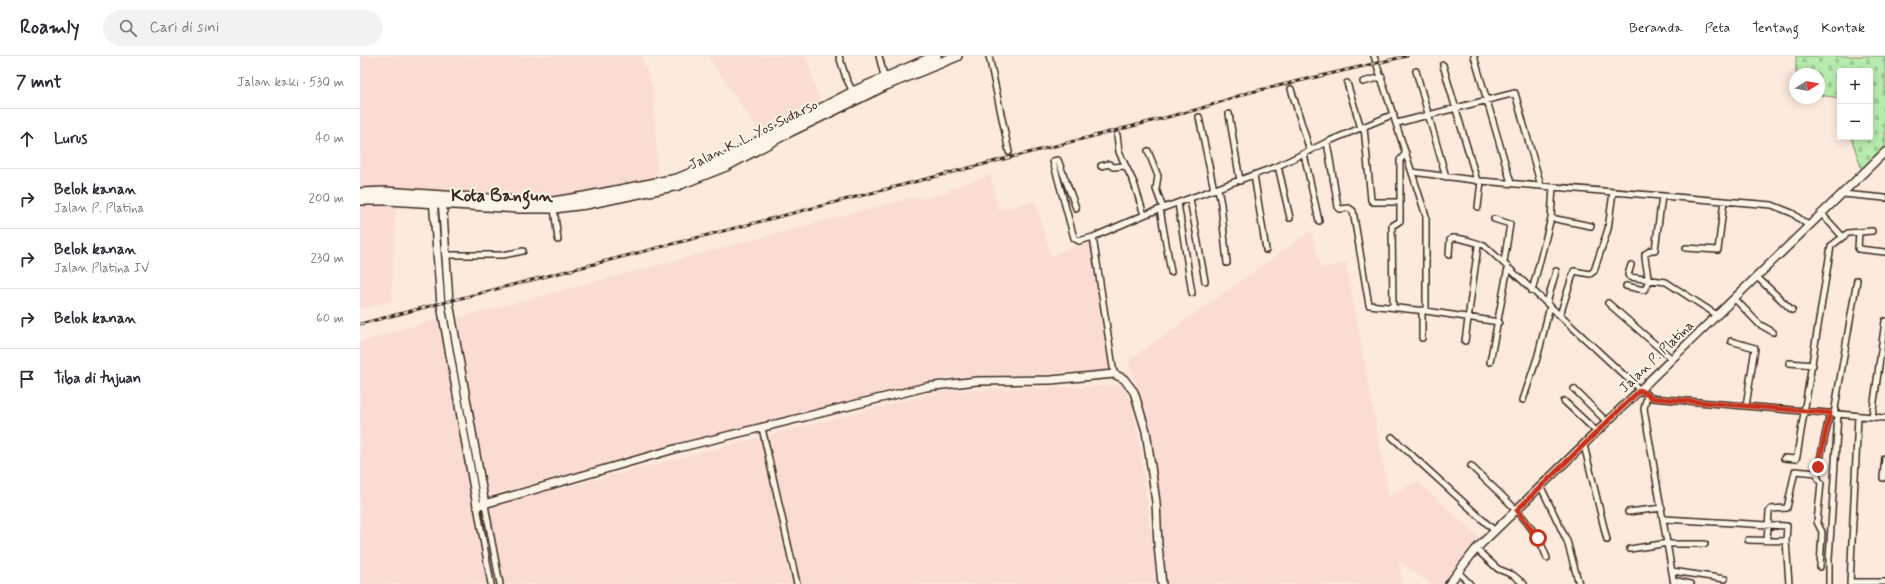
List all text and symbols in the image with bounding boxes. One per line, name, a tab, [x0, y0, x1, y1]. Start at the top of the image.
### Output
search box	[103, 10, 383, 46]
text: Roamly	[20, 15, 79, 40]
icon: search	[117, 17, 139, 39]
text: Cari di sini	[149, 18, 219, 38]
text: Beranda	[1629, 19, 1683, 37]
text: Peta	[1705, 19, 1730, 37]
text: Tentang	[1752, 19, 1799, 37]
text: Kontak	[1821, 19, 1865, 37]
north arrow	[1789, 68, 1825, 104]
map controls	[1837, 68, 1873, 140]
button: +	[1837, 68, 1873, 104]
text: 7 mnt	[16, 71, 62, 93]
text: Jalan kaki · 530 m	[237, 74, 344, 91]
street label: Jalan K. L. Yos Sudarso	[686, 96, 821, 174]
button: −	[1837, 104, 1873, 140]
icon: ahead	[16, 128, 38, 150]
text: Lurus	[54, 129, 87, 149]
text: 40 m	[315, 130, 344, 147]
text: Belok kanan	[54, 180, 137, 200]
district label: Kota Bangun	[451, 184, 554, 210]
icon: right	[16, 188, 38, 210]
text: 200 m	[309, 190, 344, 207]
text: Jalan P. Platina	[54, 200, 144, 217]
text: Belok kanan	[54, 240, 137, 260]
icon: right	[16, 248, 38, 270]
text: 230 m	[310, 250, 344, 267]
text: Jalan Platina IV	[54, 260, 150, 277]
icon: right	[16, 308, 38, 330]
text: Belok kanan	[54, 309, 137, 329]
text: 60 m	[316, 310, 344, 327]
street label: Jalan P. Platina	[1616, 317, 1698, 397]
icon: arrive	[16, 368, 38, 390]
text: Tiba di tujuan	[54, 369, 141, 389]
route end	[1809, 458, 1827, 476]
route start	[1529, 529, 1547, 547]

